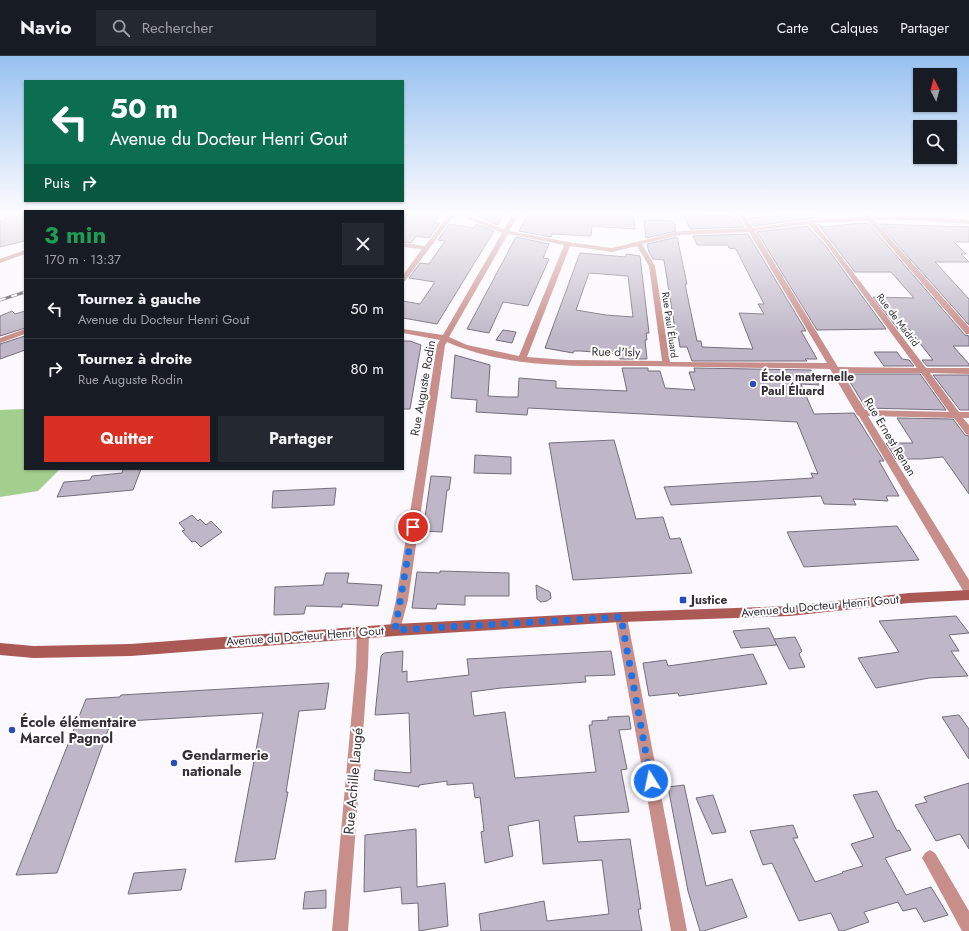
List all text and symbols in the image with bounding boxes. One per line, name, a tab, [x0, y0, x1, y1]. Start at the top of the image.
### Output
search box	[96, 10, 376, 46]
text: Navio	[20, 14, 72, 41]
icon: search	[110, 17, 132, 39]
text: Rechercher	[142, 17, 213, 39]
text: Carte	[777, 18, 808, 38]
text: Calques	[830, 18, 878, 38]
text: Partager	[900, 18, 949, 38]
north arrow	[913, 68, 957, 112]
map controls	[913, 68, 957, 164]
text: 50 m	[110, 88, 178, 129]
icon: left	[44, 96, 96, 148]
button: search	[913, 120, 957, 164]
text: Avenue du Docteur Henri Gout	[110, 126, 347, 152]
text: Puis	[44, 172, 70, 194]
icon: right	[78, 172, 100, 194]
text: 3 min	[44, 217, 106, 252]
button: close	[342, 223, 384, 265]
text: 170 m · 13:37	[44, 250, 121, 269]
text: Tournez à gauche	[78, 288, 201, 310]
street label: Rue de Madrid	[873, 290, 923, 350]
street label: Rue Paul Éluard	[658, 291, 682, 359]
icon: left	[44, 298, 66, 320]
text: 50 m	[350, 298, 384, 320]
text: Avenue du Docteur Henri Gout	[78, 310, 249, 329]
street label: Rue Auguste Rodin	[406, 339, 440, 437]
street label: Rue d'Isly	[591, 343, 641, 361]
text: Tournez à droite	[78, 348, 192, 370]
icon: right	[44, 358, 66, 380]
text: 80 m	[351, 358, 384, 380]
place label: École maternelle Paul Éluard	[761, 368, 854, 400]
text: Rue Auguste Rodin	[78, 370, 183, 389]
marker: École maternelle Paul Éluard	[748, 379, 758, 389]
street label: Rue Ernest Renan	[859, 394, 921, 480]
button: Quitter	[44, 416, 210, 462]
button: Partager	[218, 416, 384, 462]
pin	[396, 510, 430, 544]
icon: arrive	[402, 516, 424, 538]
street label: Avenue du Docteur Henri Gout	[740, 590, 900, 622]
place label: Justice	[689, 591, 727, 609]
marker: Justice	[678, 595, 688, 605]
street label: Avenue du Docteur Henri Gout	[225, 621, 385, 650]
place label: École élémentaire Marcel Pagnol	[20, 712, 136, 748]
marker: École élémentaire Marcel Pagnol	[7, 725, 17, 735]
street label: Rue Achille Laugé	[338, 727, 368, 835]
place label: Gendarmerie nationale	[182, 745, 269, 781]
marker: Gendarmerie nationale	[169, 758, 179, 768]
position arrow	[630, 760, 672, 802]

